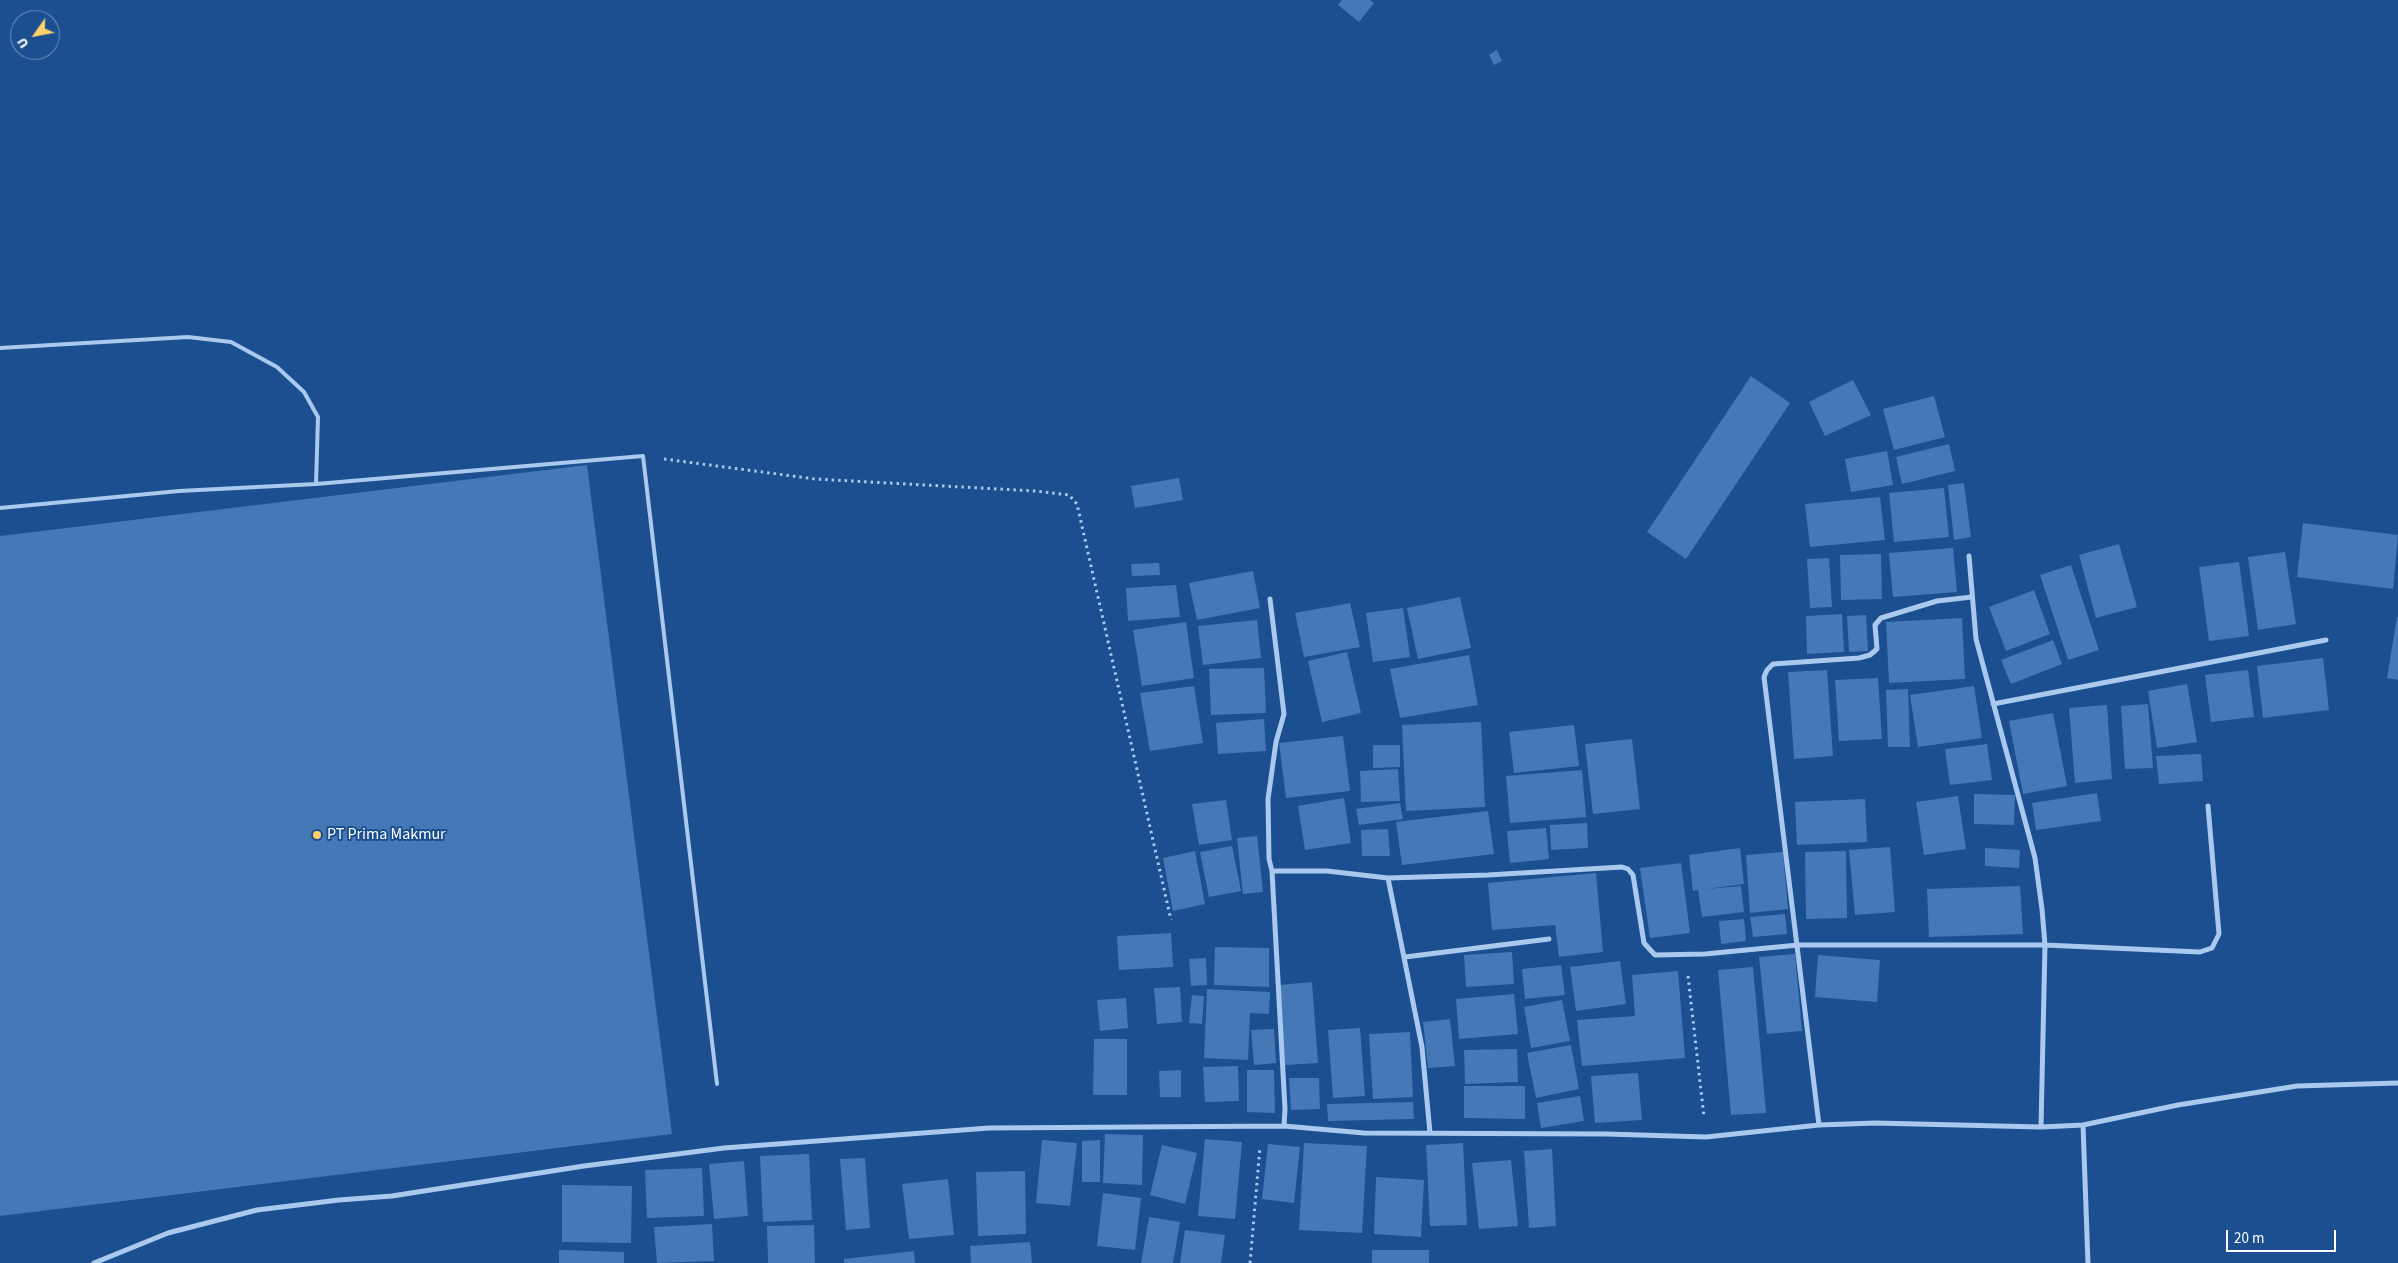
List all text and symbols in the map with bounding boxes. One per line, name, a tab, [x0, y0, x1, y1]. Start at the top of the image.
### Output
north arrow	[10, 10, 60, 60]
text: U	[12, 33, 34, 52]
place label: PT Prima Makmur	[327, 825, 446, 845]
marker: PT Prima Makmur	[311, 829, 323, 841]
scale bar	[2228, 1220, 2338, 1252]
text: 20 m	[2234, 1228, 2264, 1249]

